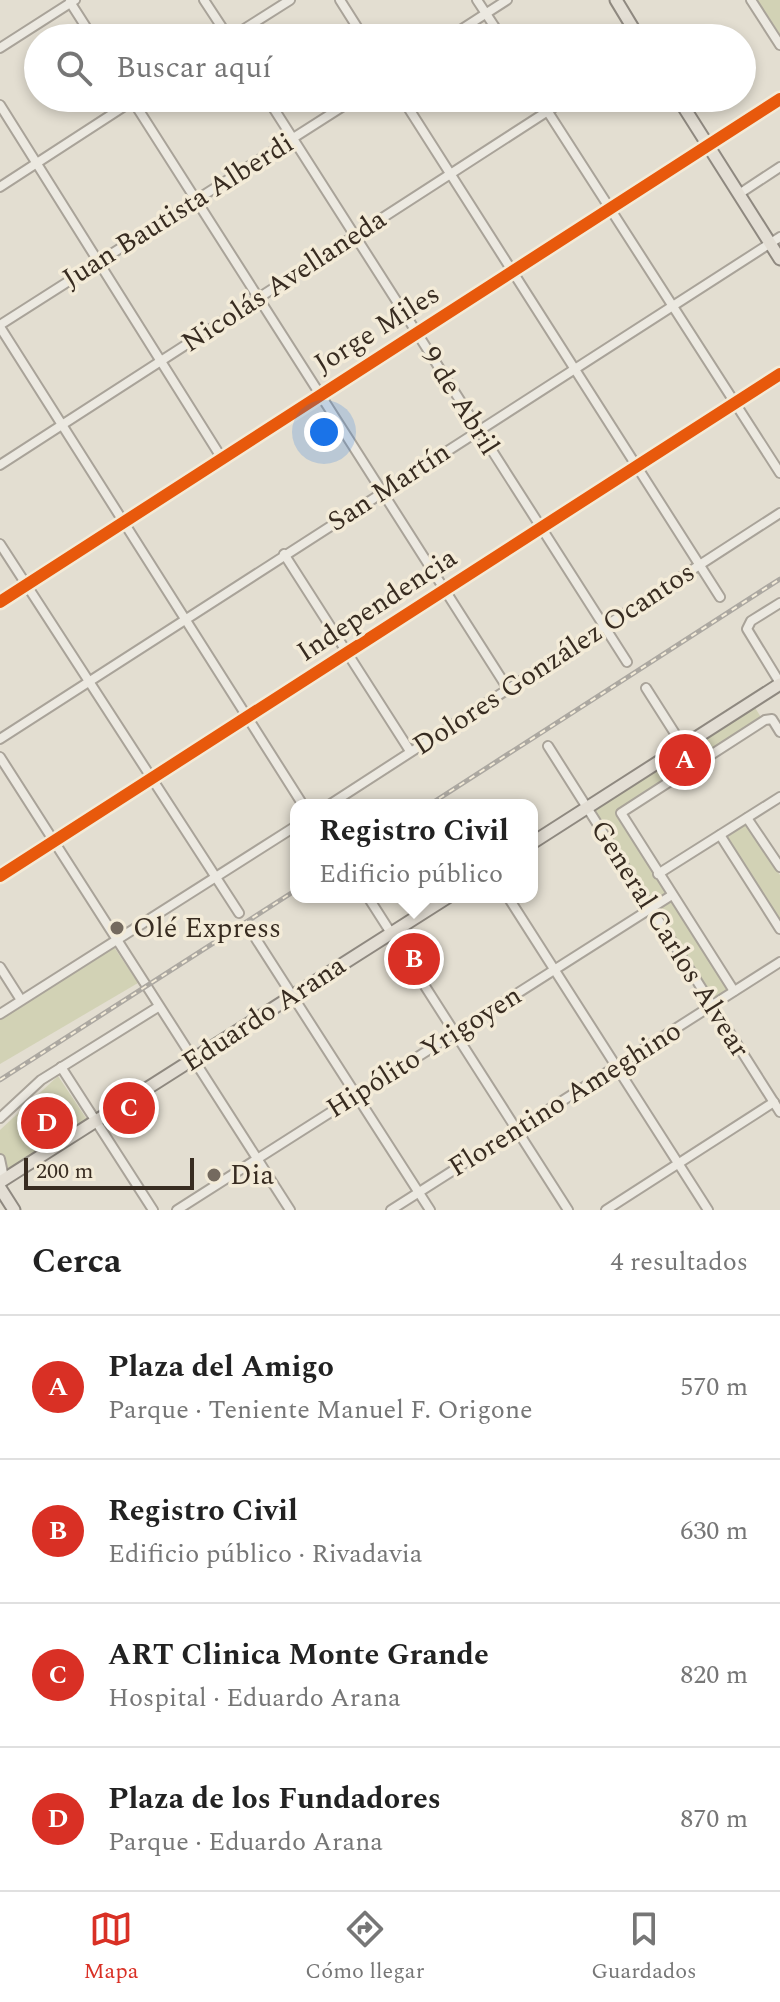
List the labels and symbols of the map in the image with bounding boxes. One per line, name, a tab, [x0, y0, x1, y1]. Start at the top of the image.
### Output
street label: Juan Bautista Alberdi	[54, 122, 302, 300]
street label: Nicolás Avellaneda	[173, 198, 395, 364]
street label: Jorge Miles	[306, 273, 448, 385]
street label: 9 de Abril	[410, 338, 510, 464]
your location	[304, 412, 344, 452]
street label: San Martín	[319, 431, 459, 543]
street label: Independencia	[288, 537, 466, 673]
street label: Dolores González Ocantos	[404, 551, 704, 767]
pin: A	[659, 730, 711, 790]
street label: General Carlos Alvear	[579, 812, 761, 1066]
place label: Olé Express	[133, 907, 281, 950]
marker: Olé Express	[108, 919, 126, 937]
pin: B	[388, 929, 440, 989]
street label: Eduardo Arana	[173, 945, 355, 1083]
street label: Hipólito Yrigoyen	[318, 975, 530, 1129]
street label: Florentino Ameghino	[440, 1010, 690, 1188]
pin: C	[103, 1078, 155, 1138]
pin: D	[21, 1093, 73, 1153]
scale bar	[24, 1154, 194, 1190]
place label: Dia	[230, 1154, 274, 1197]
marker: Dia	[205, 1166, 223, 1184]

